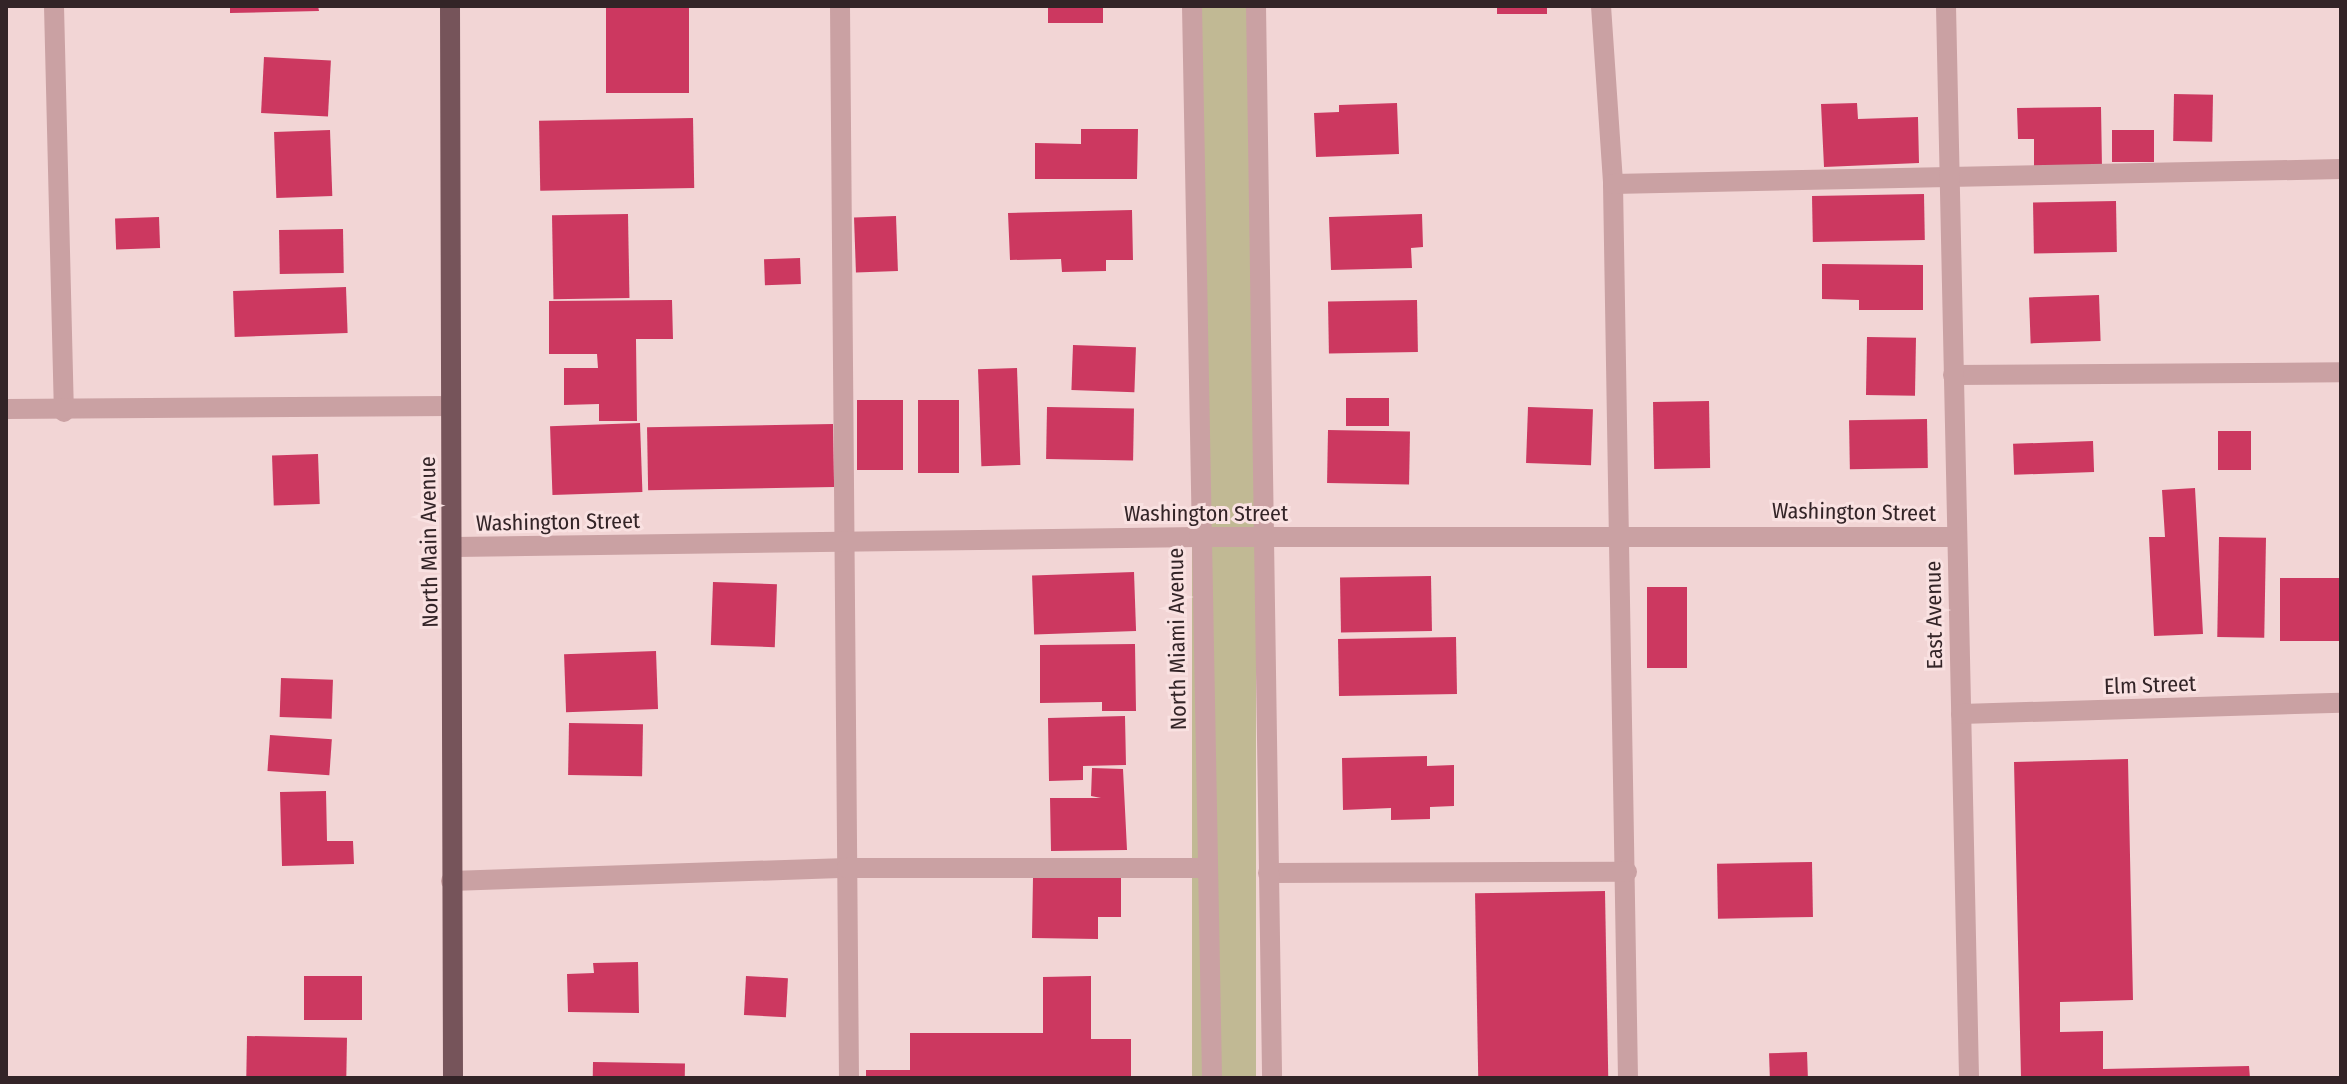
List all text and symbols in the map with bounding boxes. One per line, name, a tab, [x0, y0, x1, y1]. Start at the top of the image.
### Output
street label: North Main Avenue	[414, 456, 444, 628]
street label: Washington Street	[1772, 497, 1936, 527]
street label: Washington Street	[1124, 501, 1288, 527]
street label: Washington Street	[476, 507, 640, 537]
street label: North Miami Avenue	[1162, 548, 1192, 730]
street label: East Avenue	[1920, 561, 1948, 669]
street label: Elm Street	[2103, 670, 2197, 700]

